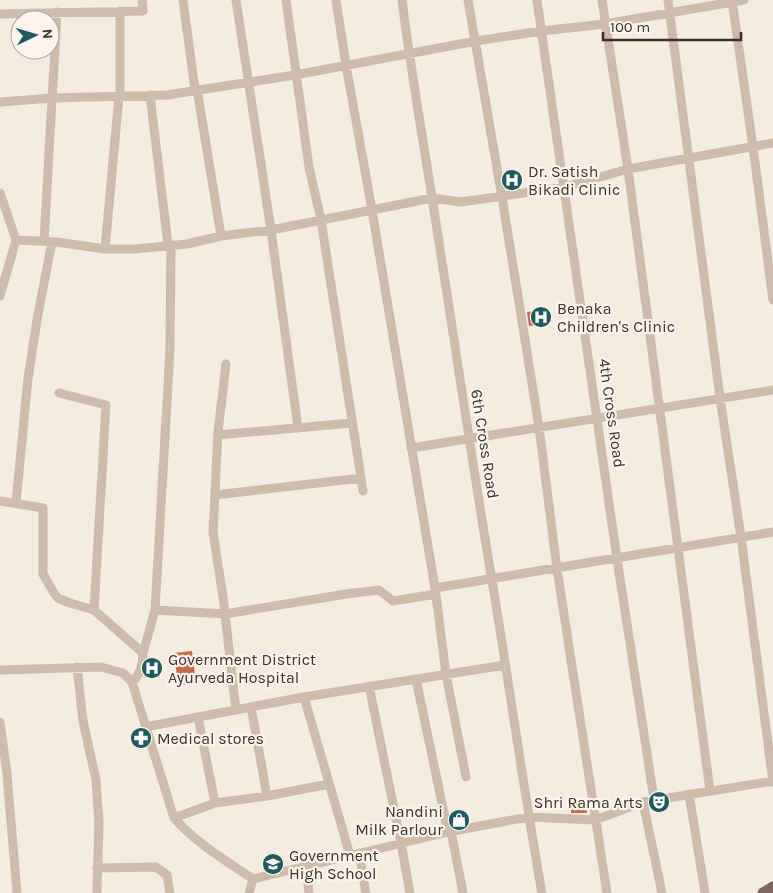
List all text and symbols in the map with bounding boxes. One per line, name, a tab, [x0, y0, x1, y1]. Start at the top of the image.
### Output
north arrow	[10, 10, 60, 60]
scale bar	[603, 10, 740, 42]
text: 100 m	[610, 18, 650, 36]
text: N	[39, 28, 56, 40]
place label: Dr. Satish Bikadi Clinic	[528, 162, 620, 199]
hospital icon: Dr. Satish Bikadi Clinic	[500, 168, 524, 192]
place label: Benaka Children's Clinic	[557, 299, 675, 336]
hospital icon: Benaka Children's Clinic	[529, 305, 553, 329]
street label: 4th Cross Road	[595, 357, 629, 469]
street label: 6th Cross Road	[467, 388, 503, 500]
place label: Government District Ayurveda Hospital	[168, 650, 316, 687]
hospital icon: Government District Ayurveda Hospital	[140, 656, 164, 680]
pharmacy icon: Medical stores	[129, 726, 153, 750]
place label: Medical stores	[157, 729, 264, 748]
theatre icon: Shri Rama Arts	[647, 790, 671, 814]
place label: Shri Rama Arts	[534, 793, 643, 812]
place label: Nandini Milk Parlour	[355, 802, 443, 839]
shop icon: Nandini Milk Parlour	[447, 808, 471, 832]
place label: Government High School	[289, 846, 379, 883]
school or university icon: Government High School	[261, 852, 285, 876]

